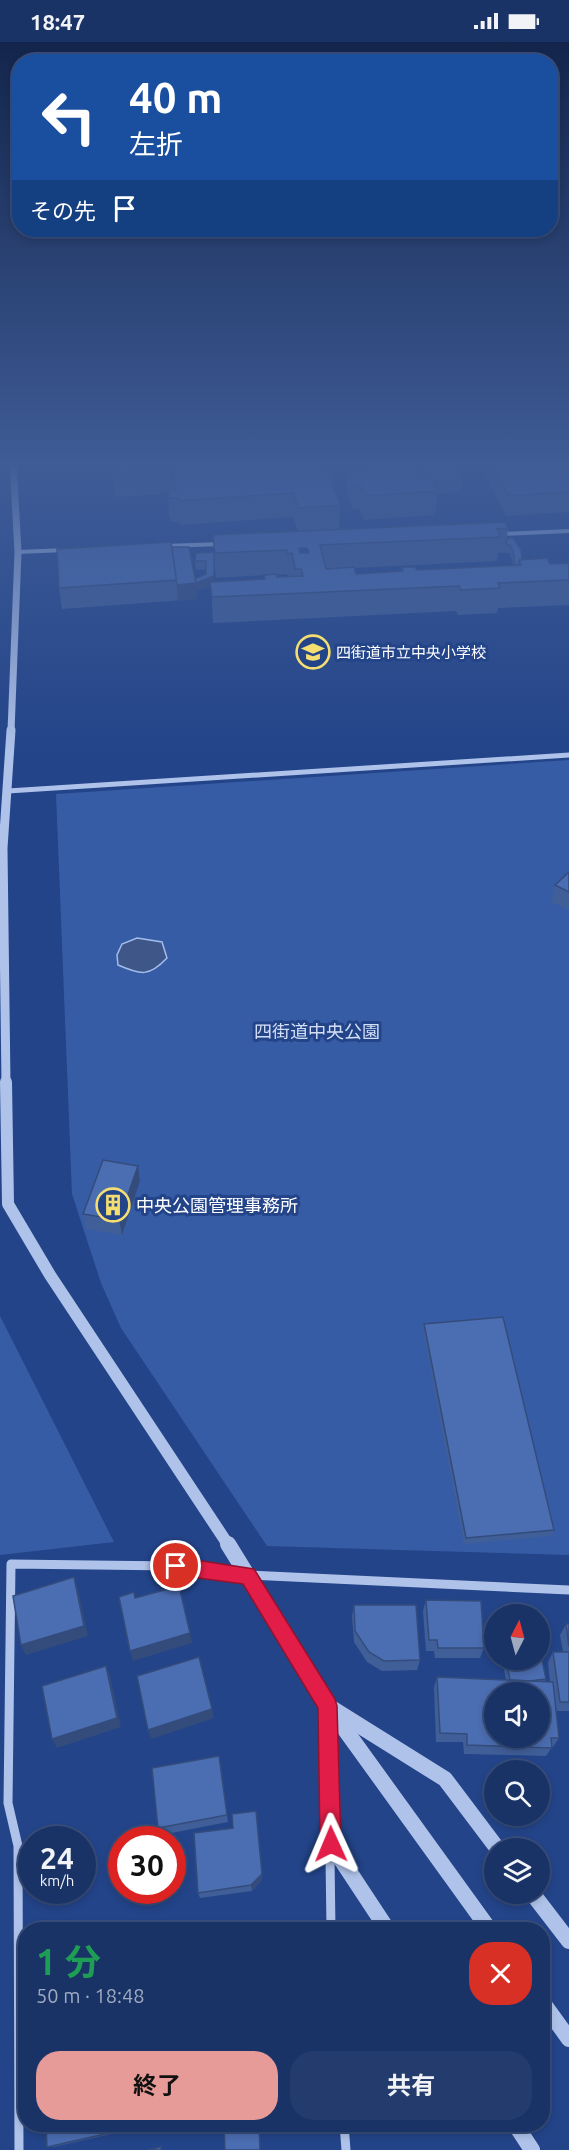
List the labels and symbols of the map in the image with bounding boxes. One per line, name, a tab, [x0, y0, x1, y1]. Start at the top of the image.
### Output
school or university icon: 四街道市立中央小学校	[295, 634, 331, 670]
place label: 四街道市立中央小学校	[336, 644, 486, 661]
park label: 四街道中央公園	[254, 1021, 380, 1041]
building icon: 中央公園管理事務所	[95, 1187, 131, 1223]
place label: 中央公園管理事務所	[136, 1195, 298, 1215]
pin	[150, 1540, 201, 1591]
north arrow	[484, 1604, 550, 1670]
position arrow	[299, 1812, 363, 1876]
speed limit sign: 30	[108, 1826, 186, 1904]

